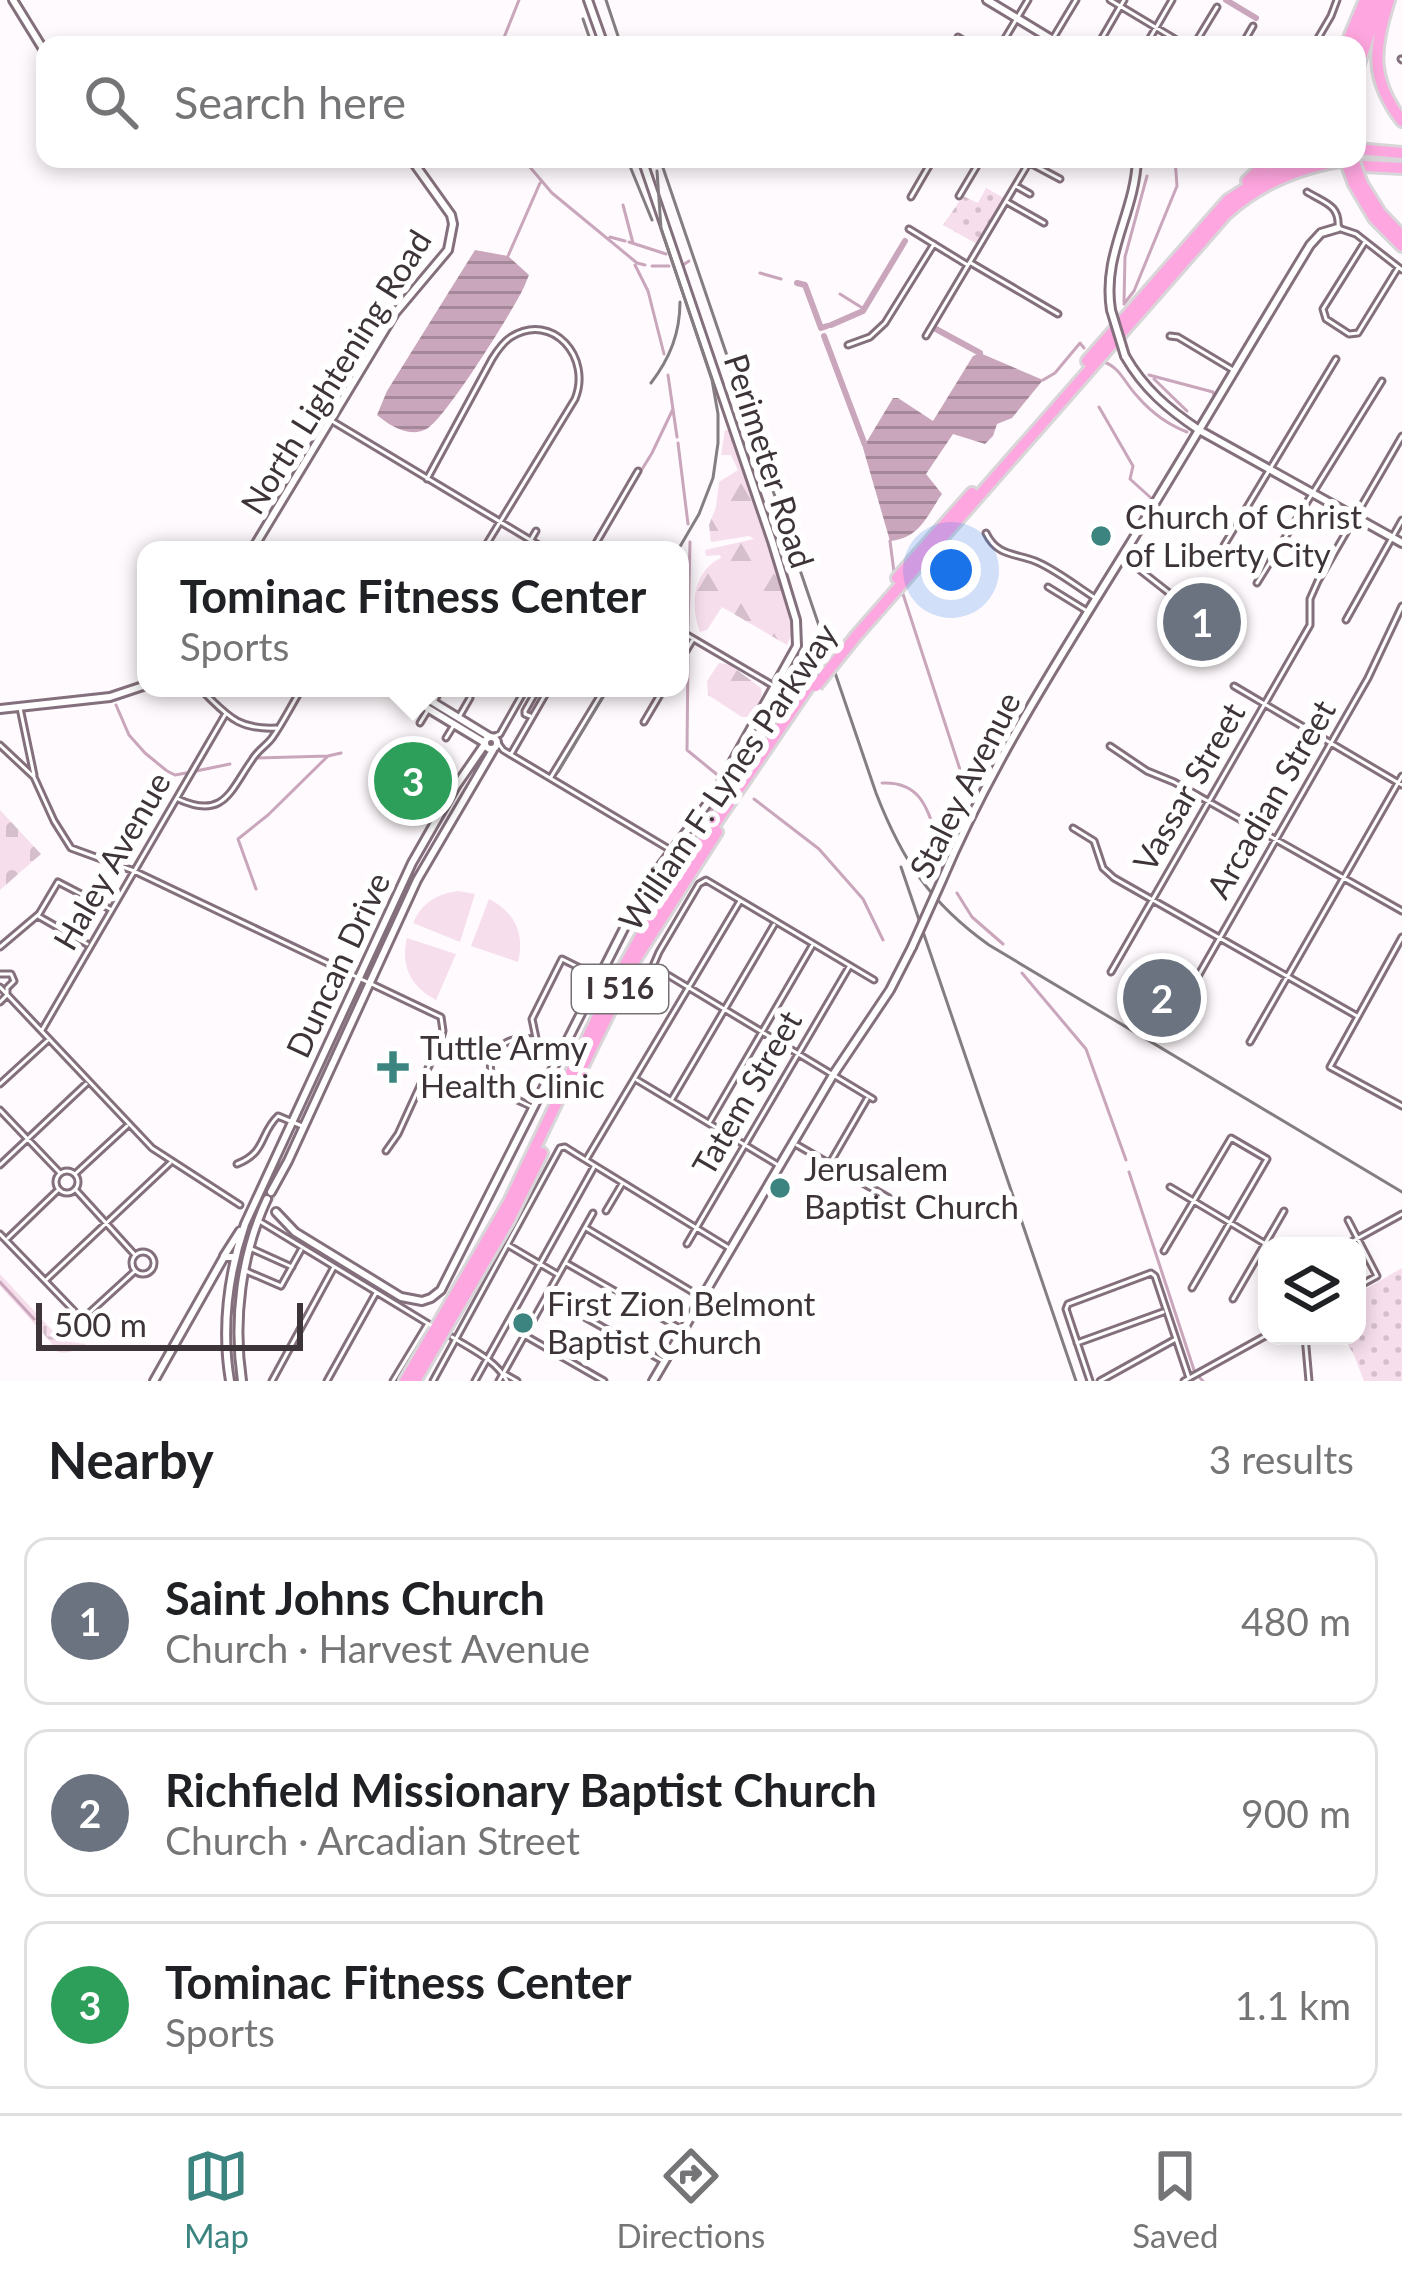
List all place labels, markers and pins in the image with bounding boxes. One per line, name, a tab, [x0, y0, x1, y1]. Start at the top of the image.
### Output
place label: Church of Christ of Liberty City	[1125, 496, 1362, 574]
marker: Church of Christ of Liberty City	[1088, 523, 1114, 549]
pin: 1	[1163, 577, 1241, 667]
pin: 3	[374, 736, 452, 826]
pin: 2	[1123, 953, 1201, 1043]
place label: Tuttle Army Health Clinic	[420, 1027, 605, 1105]
marker: Tuttle Army Health Clinic	[377, 1051, 409, 1083]
place label: Jerusalem Baptist Church	[804, 1148, 1019, 1226]
marker: Jerusalem Baptist Church	[767, 1175, 793, 1201]
place label: First Zion Belmont Baptist Church	[547, 1283, 816, 1361]
marker: First Zion Belmont Baptist Church	[510, 1310, 536, 1336]

